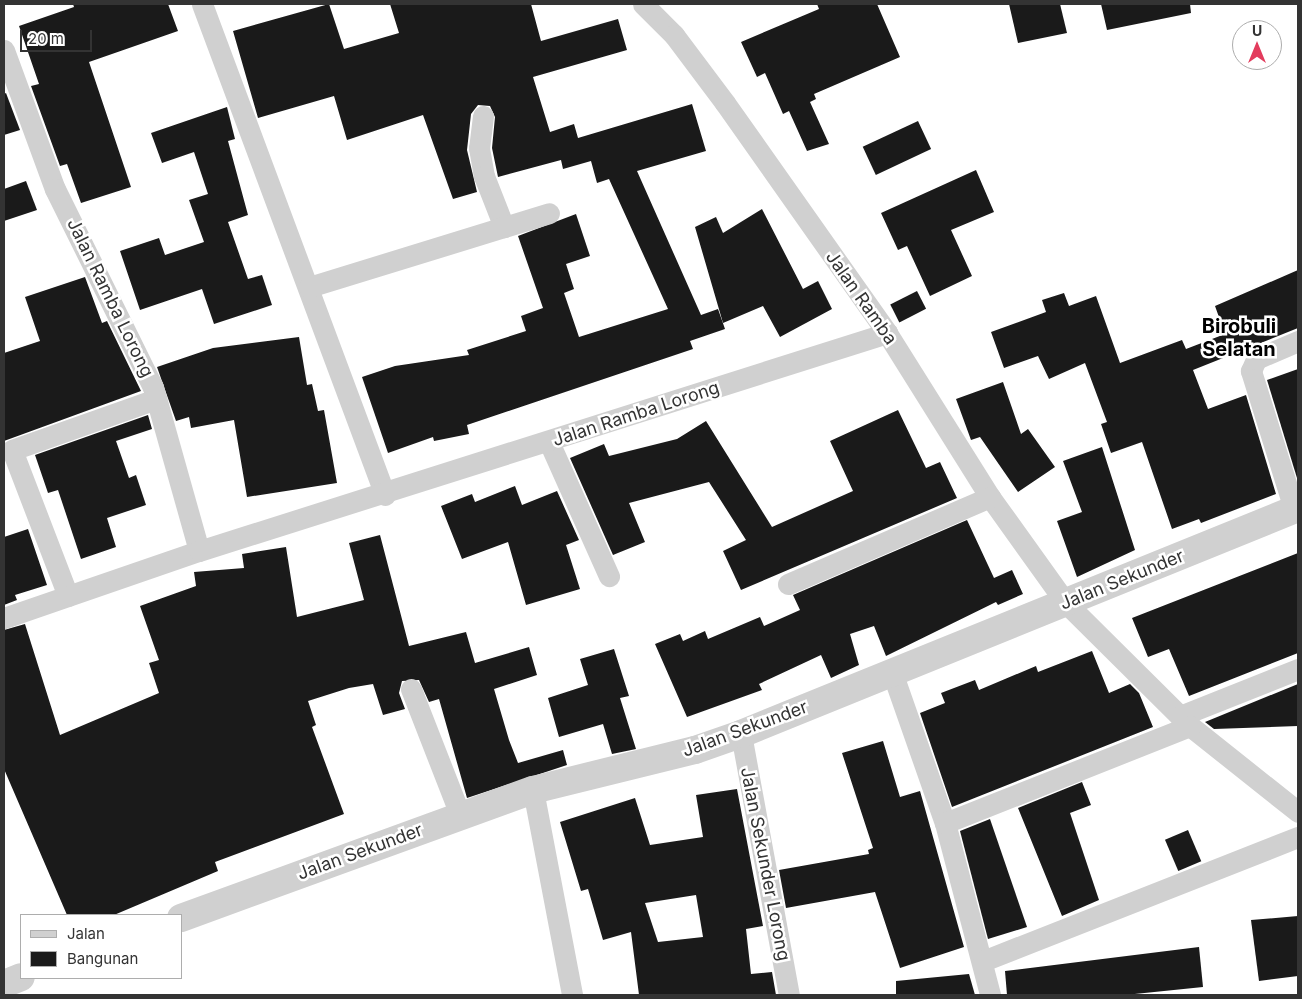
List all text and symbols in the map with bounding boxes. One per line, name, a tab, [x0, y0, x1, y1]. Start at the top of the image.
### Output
scale bar	[22, 20, 95, 52]
north arrow	[1232, 20, 1282, 70]
text: U	[1252, 22, 1262, 39]
text: 20 m	[28, 29, 64, 48]
street label: Jalan Ramba Lorong	[62, 215, 158, 381]
street label: Jalan Ramba	[821, 247, 901, 349]
district label: Birobuli Selatan	[1202, 315, 1276, 362]
street label: Jalan Ramba Lorong	[550, 377, 722, 451]
street label: Jalan Sekunder	[1057, 545, 1187, 615]
street label: Jalan Sekunder	[679, 696, 811, 762]
street label: Jalan Sekunder Lorong	[736, 765, 794, 963]
street label: Jalan Sekunder	[294, 819, 426, 885]
legend	[20, 914, 182, 979]
text: Jalan	[67, 924, 105, 943]
text: Bangunan	[67, 949, 138, 968]

